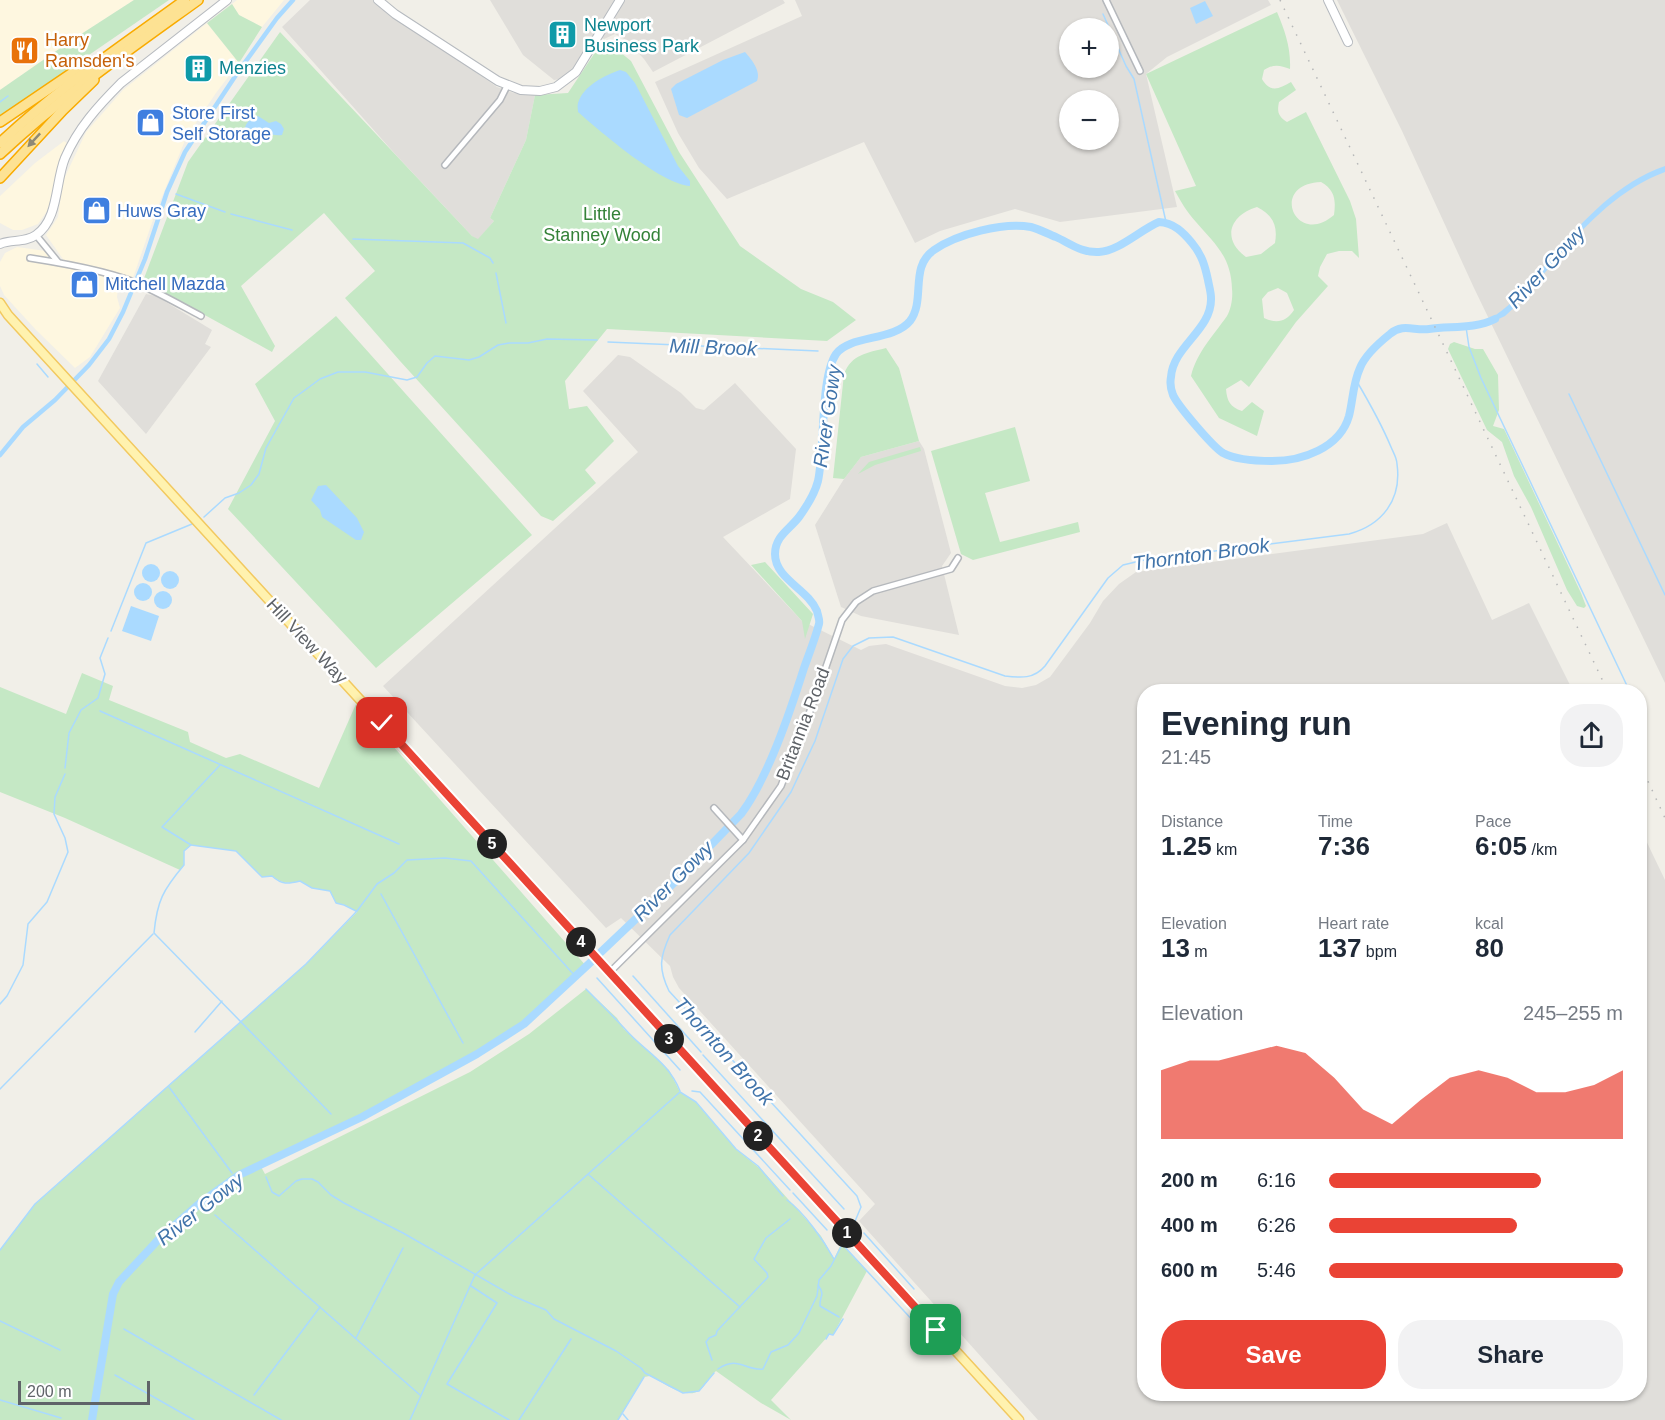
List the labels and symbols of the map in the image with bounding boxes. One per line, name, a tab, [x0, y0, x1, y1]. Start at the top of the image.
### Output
place label: Newport Business Park	[584, 15, 700, 56]
building icon: Newport Business Park	[547, 19, 579, 51]
place label: Harry Ramsden's	[45, 30, 134, 71]
restaurant icon: Harry Ramsden's	[8, 34, 40, 66]
building icon: Menzies	[182, 52, 214, 84]
place label: Menzies	[219, 58, 286, 78]
place label: Store First Self Storage	[172, 103, 271, 144]
shop icon: Store First Self Storage	[135, 107, 167, 139]
one-way arrow	[28, 132, 41, 147]
shop icon: Huws Gray	[80, 195, 112, 227]
place label: Huws Gray	[117, 201, 206, 221]
park label: Little Stanney Wood	[543, 204, 661, 245]
water label: River Gowy	[1503, 221, 1590, 312]
shop icon: Mitchell Mazda	[68, 268, 100, 300]
place label: Mitchell Mazda	[105, 274, 226, 294]
water label: Mill Brook	[669, 334, 758, 360]
water label: River Gowy	[809, 362, 845, 469]
water label: Thornton Brook	[1131, 533, 1272, 574]
street label: Hill View Way	[263, 594, 351, 688]
street label: Britannia Road	[772, 665, 834, 783]
pin	[356, 697, 407, 748]
pin: 5	[477, 829, 507, 859]
water label: River Gowy	[629, 836, 718, 925]
pin: 4	[566, 927, 596, 957]
water label: Thornton Brook	[670, 992, 779, 1110]
pin: 3	[654, 1024, 684, 1054]
pin: 2	[743, 1121, 773, 1151]
water label: River Gowy	[153, 1168, 248, 1249]
pin: 1	[832, 1218, 862, 1248]
pin	[910, 1304, 961, 1355]
scale bar	[18, 1378, 150, 1406]

